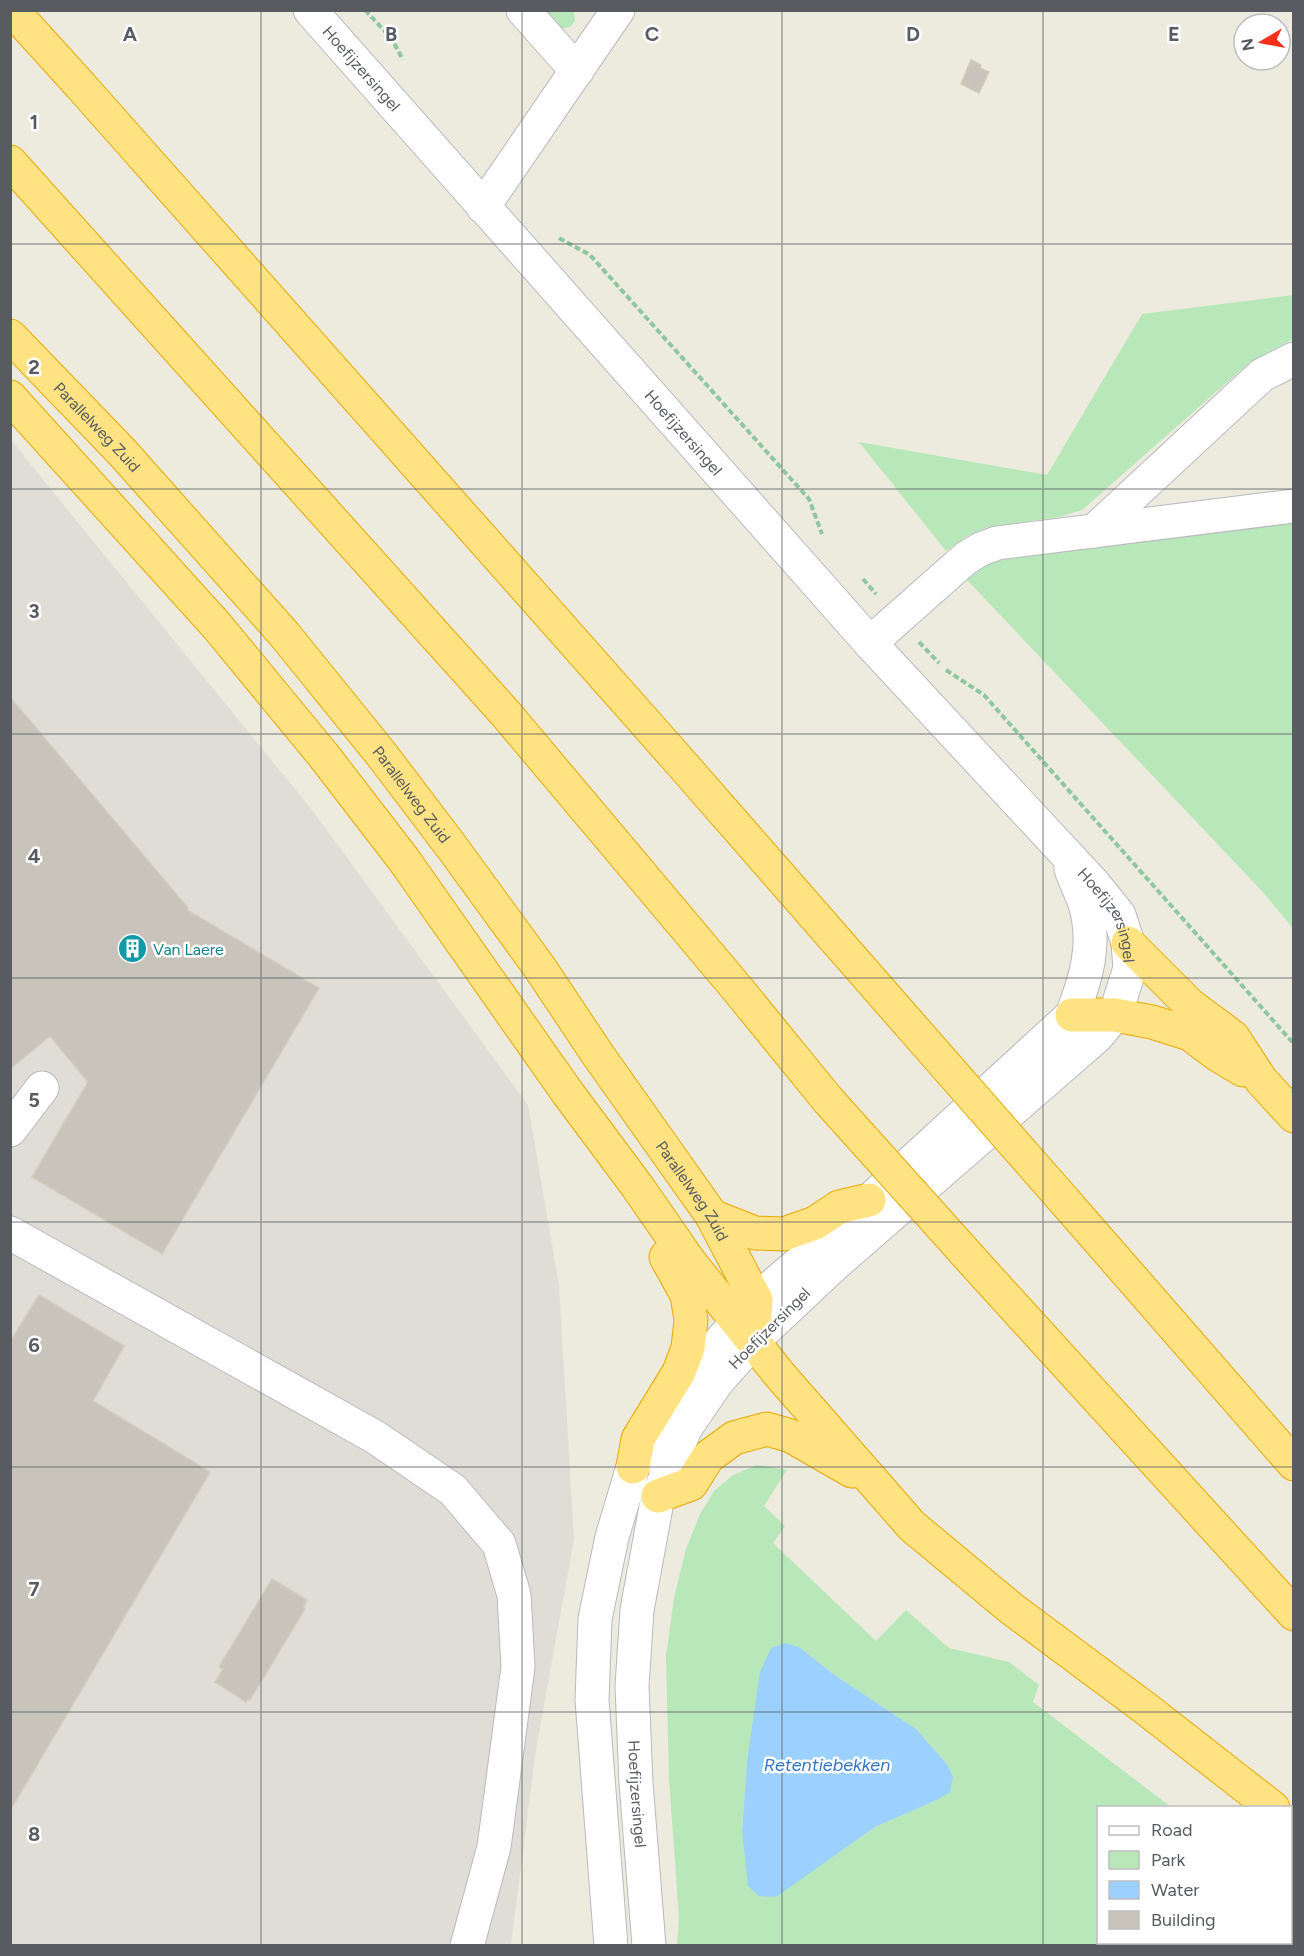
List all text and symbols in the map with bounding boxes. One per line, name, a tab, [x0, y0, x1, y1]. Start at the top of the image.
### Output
north arrow	[1232, 12, 1292, 72]
text: A	[123, 22, 138, 46]
street label: Hoefijzersingel	[318, 22, 404, 115]
text: B	[385, 22, 397, 46]
text: C	[645, 22, 659, 46]
text: D	[906, 22, 920, 46]
text: E	[1168, 22, 1180, 46]
text: N	[1237, 37, 1258, 52]
text: 1	[30, 110, 38, 134]
text: 2	[28, 355, 40, 379]
street label: Parallelweg Zuid	[50, 378, 144, 476]
street label: Hoefijzersingel	[640, 386, 726, 479]
text: 3	[28, 599, 40, 623]
street label: Parallelweg Zuid	[368, 742, 454, 847]
text: 4	[28, 844, 41, 868]
street label: Hoefijzersingel	[1074, 864, 1139, 963]
building icon: Van Laere	[116, 933, 148, 965]
place label: Van Laere	[153, 940, 224, 959]
text: 5	[28, 1088, 40, 1112]
street label: Parallelweg Zuid	[652, 1137, 732, 1244]
street label: Hoefijzersingel	[725, 1284, 814, 1373]
text: 6	[28, 1333, 40, 1357]
text: 7	[28, 1577, 40, 1601]
street label: Hoefijzersingel	[624, 1740, 650, 1848]
water label: Retentiebekken	[764, 1754, 890, 1776]
legend	[1097, 1806, 1292, 1944]
text: Road	[1151, 1819, 1192, 1841]
text: 8	[28, 1822, 40, 1846]
text: Park	[1151, 1849, 1186, 1871]
text: Water	[1151, 1879, 1199, 1901]
text: Building	[1151, 1909, 1216, 1931]

